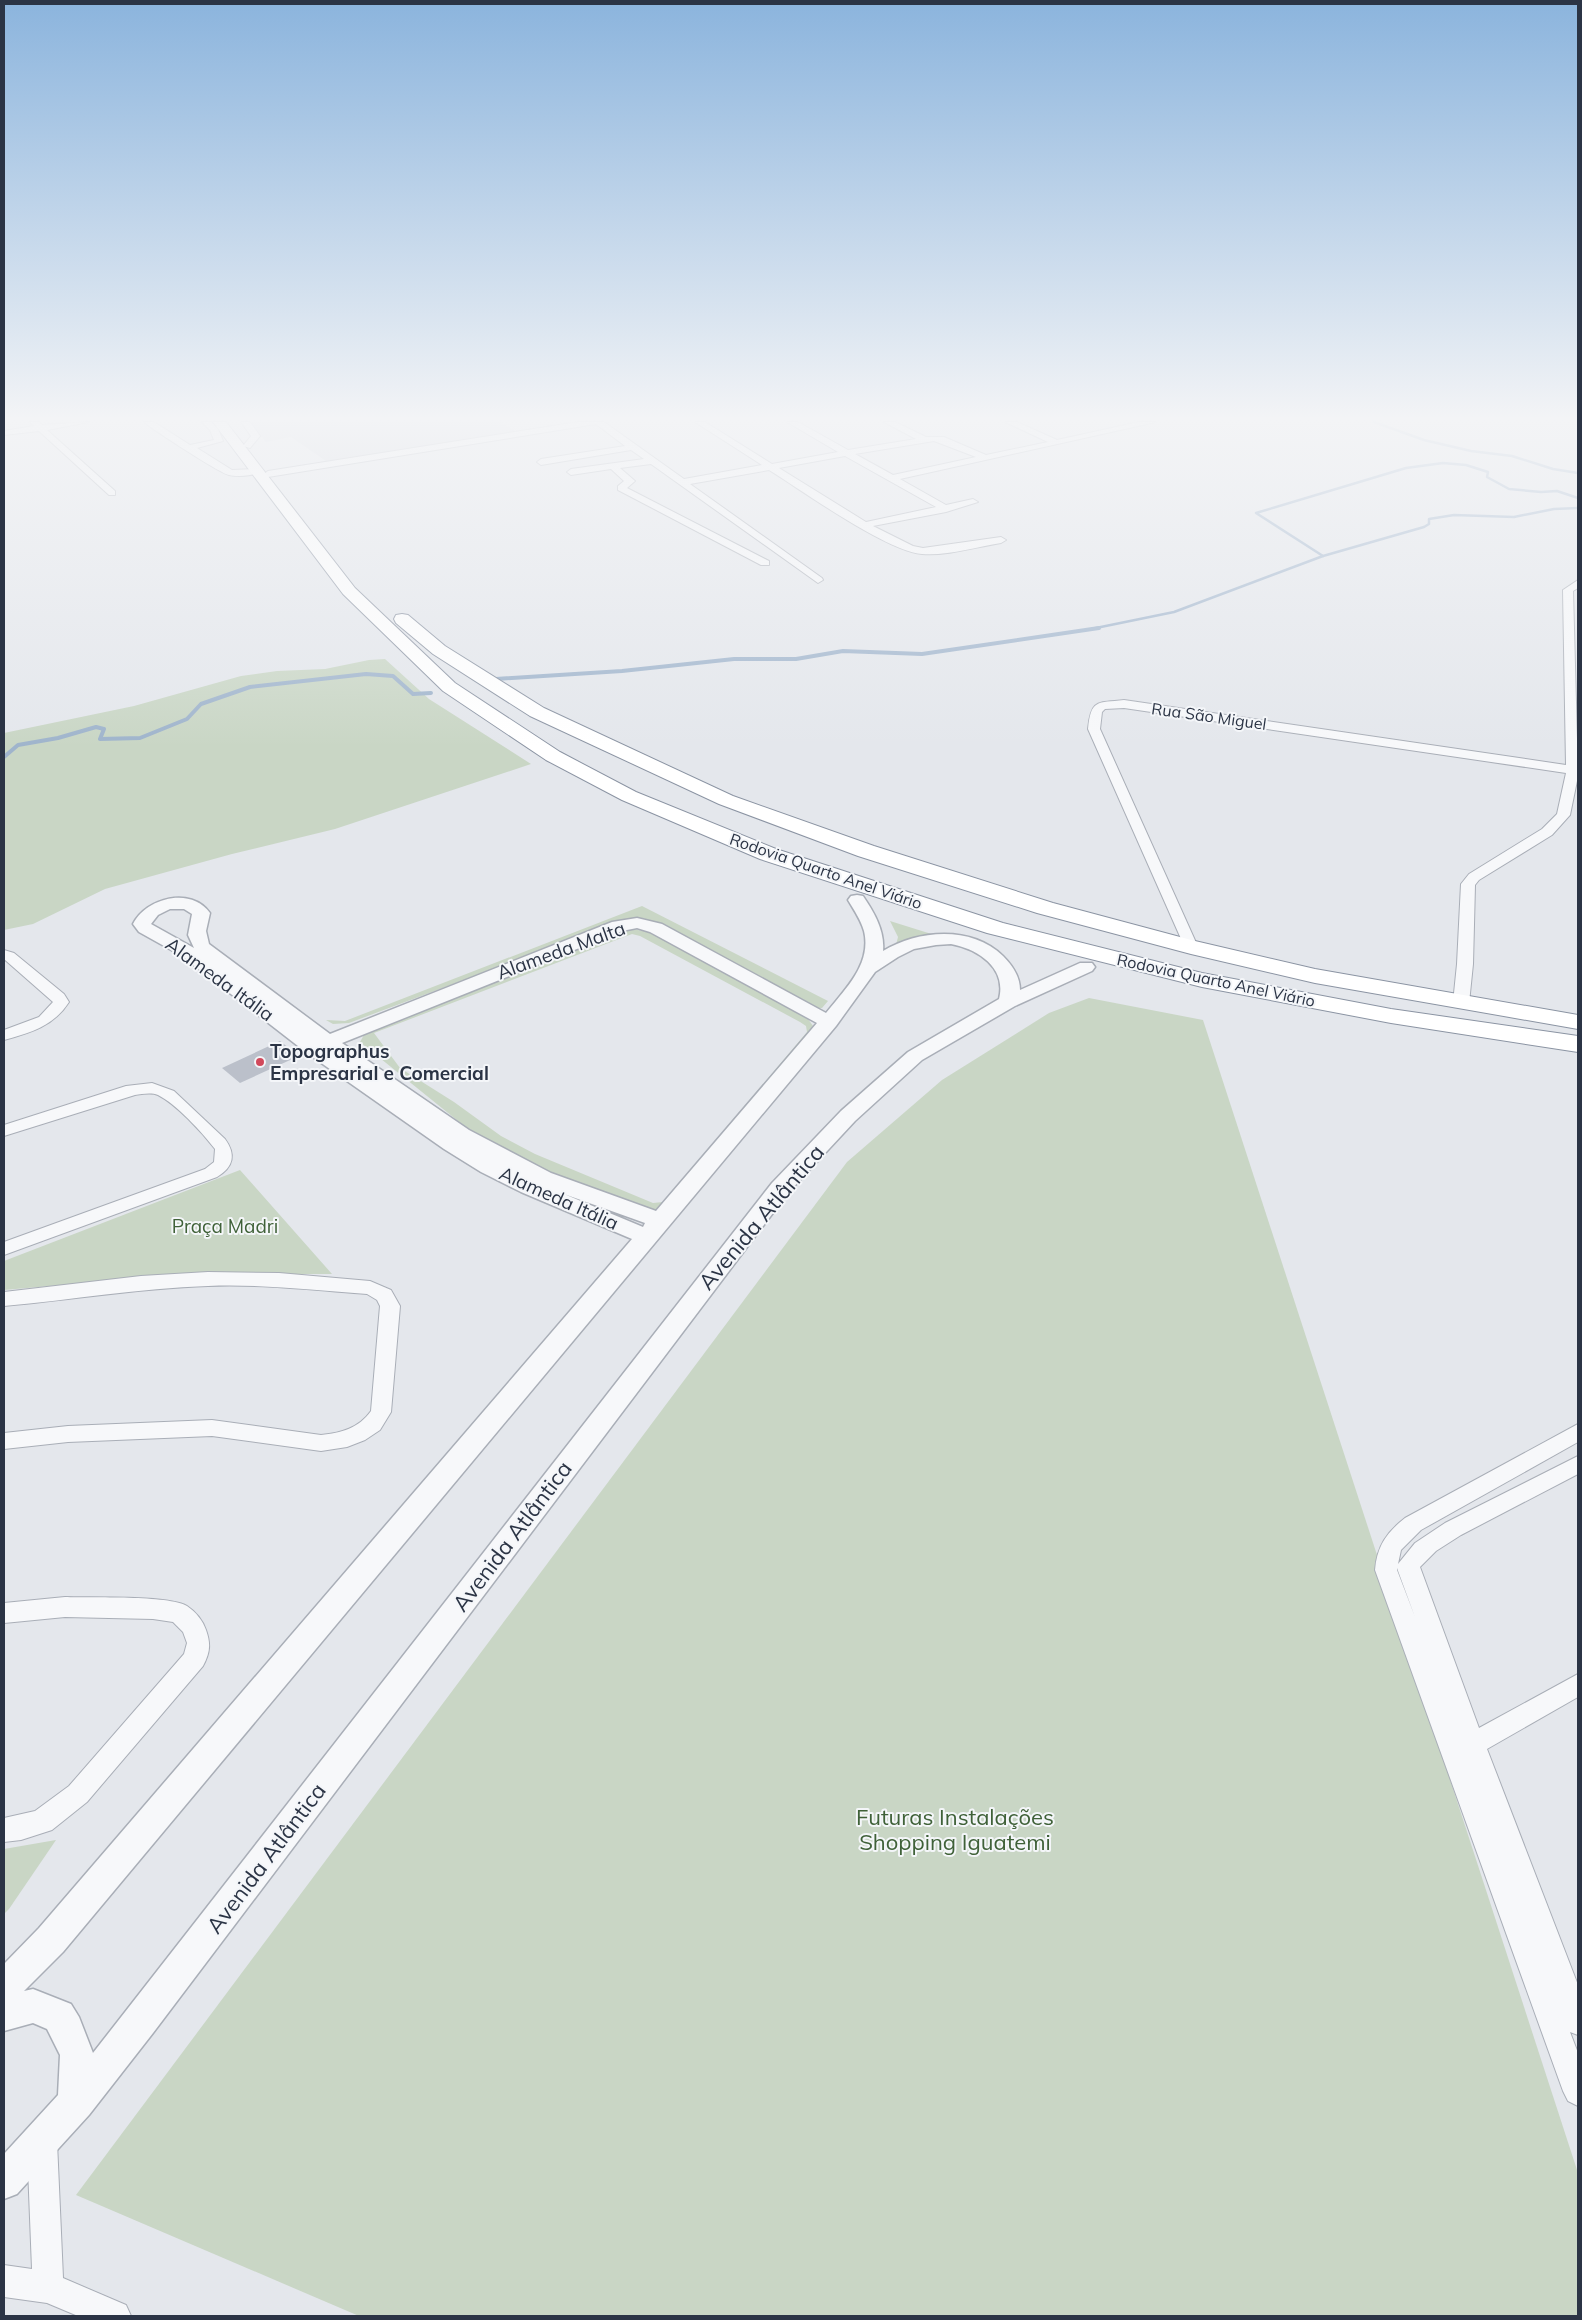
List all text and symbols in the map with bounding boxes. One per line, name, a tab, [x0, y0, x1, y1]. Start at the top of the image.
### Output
street label: Rua São Miguel	[1150, 698, 1268, 734]
street label: Rodovia Quarto Anel Viário	[727, 829, 925, 913]
street label: Alameda Malta	[493, 916, 629, 984]
street label: Alameda Itália	[161, 932, 279, 1026]
street label: Rodovia Quarto Anel Viário	[1115, 949, 1317, 1011]
place label: Topographus Empresarial e Comercial	[270, 1039, 489, 1085]
marker: Topographus Empresarial e Comercial	[254, 1056, 266, 1068]
street label: Avenida Atlântica	[692, 1139, 830, 1295]
street label: Alameda Itália	[496, 1161, 622, 1235]
park label: Praça Madri	[172, 1214, 278, 1238]
street label: Avenida Atlântica	[446, 1455, 578, 1617]
street label: Avenida Atlântica	[200, 1777, 332, 1939]
park label: Futuras Instalações Shopping Iguatemi	[856, 1803, 1054, 1856]

